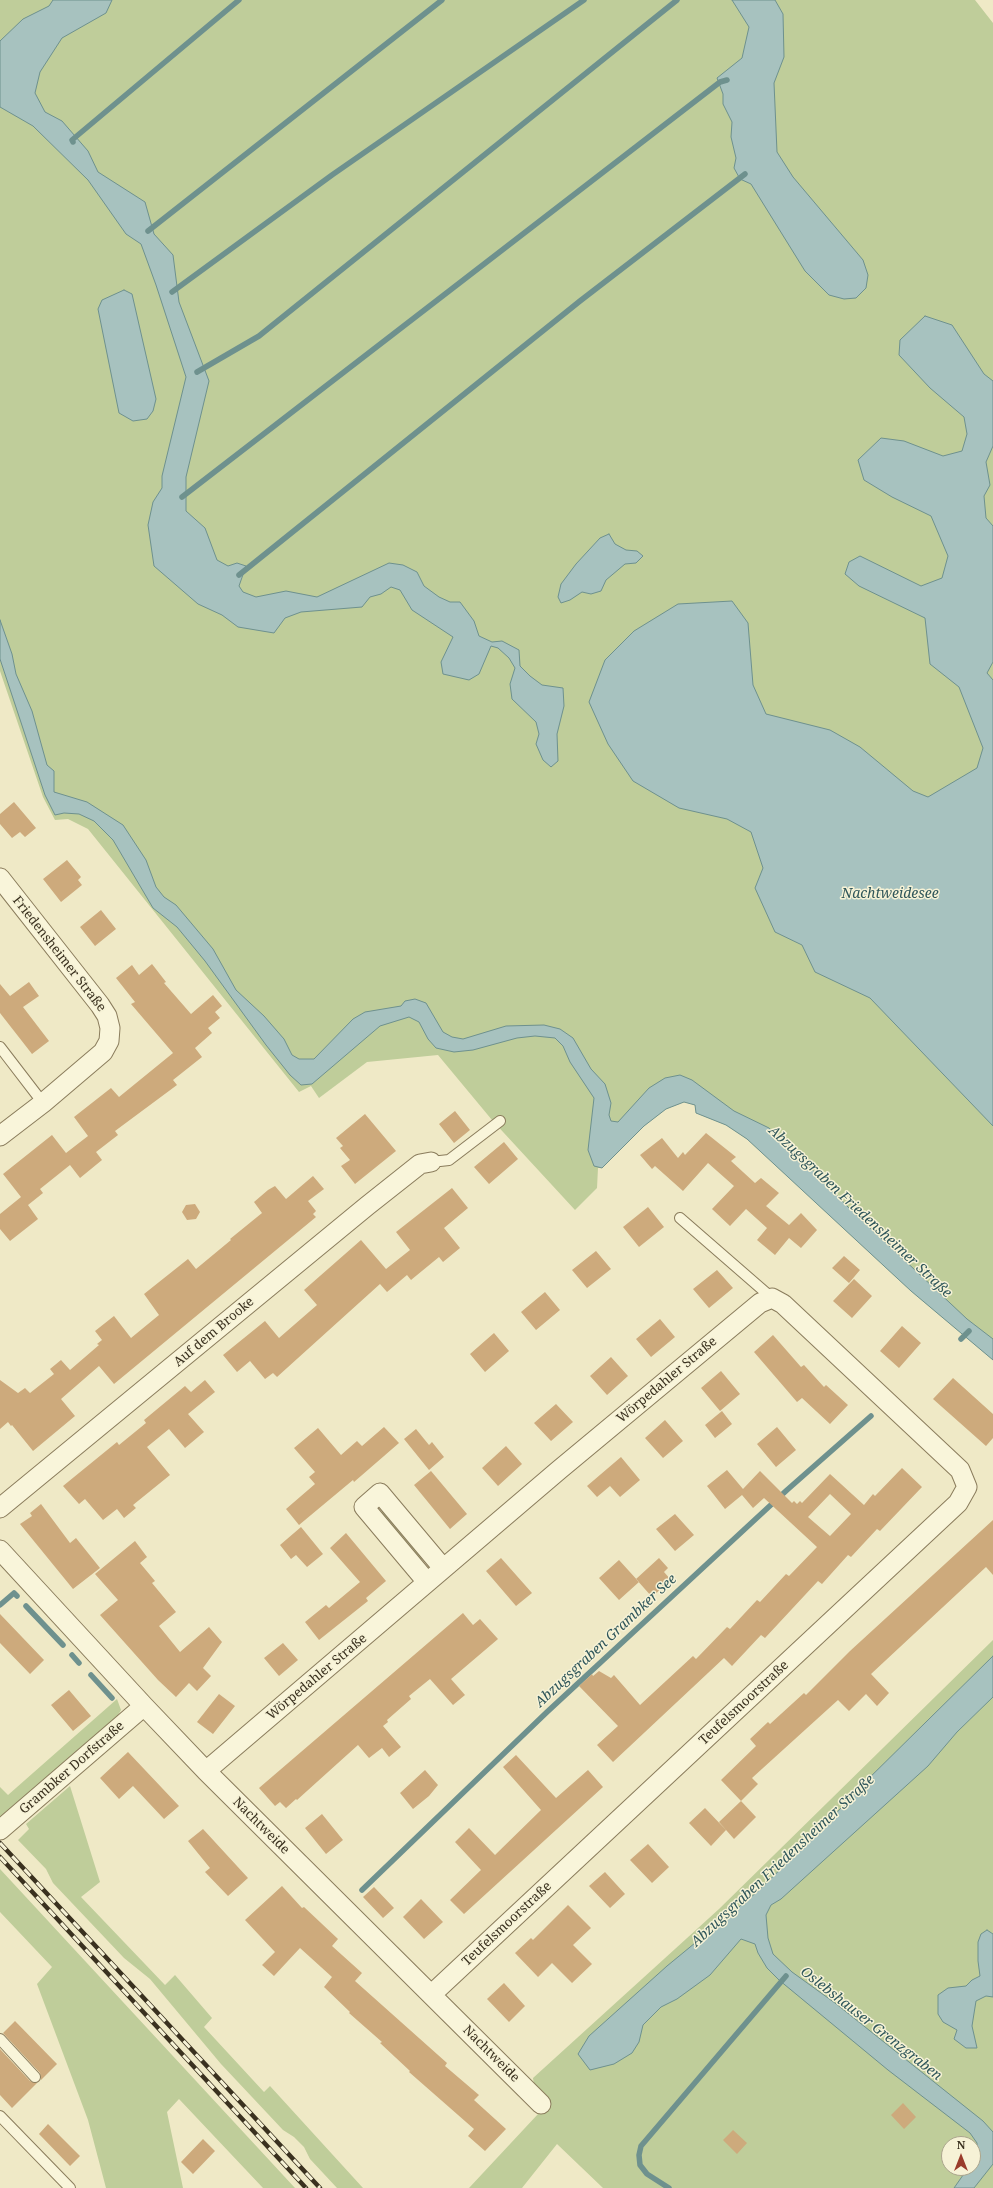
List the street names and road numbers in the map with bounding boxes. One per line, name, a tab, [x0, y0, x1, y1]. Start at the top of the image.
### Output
street label: Friedensheimer Straße	[9, 893, 109, 1015]
street label: Auf dem Brooke	[171, 1294, 257, 1370]
street label: Wörpedahler Straße	[614, 1334, 720, 1426]
street label: Wörpedahler Straße	[264, 1631, 370, 1723]
street label: Teufelsmoorstraße	[696, 1658, 792, 1748]
street label: Grambker Dorfstraße	[17, 1718, 127, 1818]
street label: Nachtweide	[229, 1794, 293, 1858]
street label: Teufelsmoorstraße	[459, 1879, 555, 1969]
street label: Nachtweide	[459, 2022, 523, 2086]

